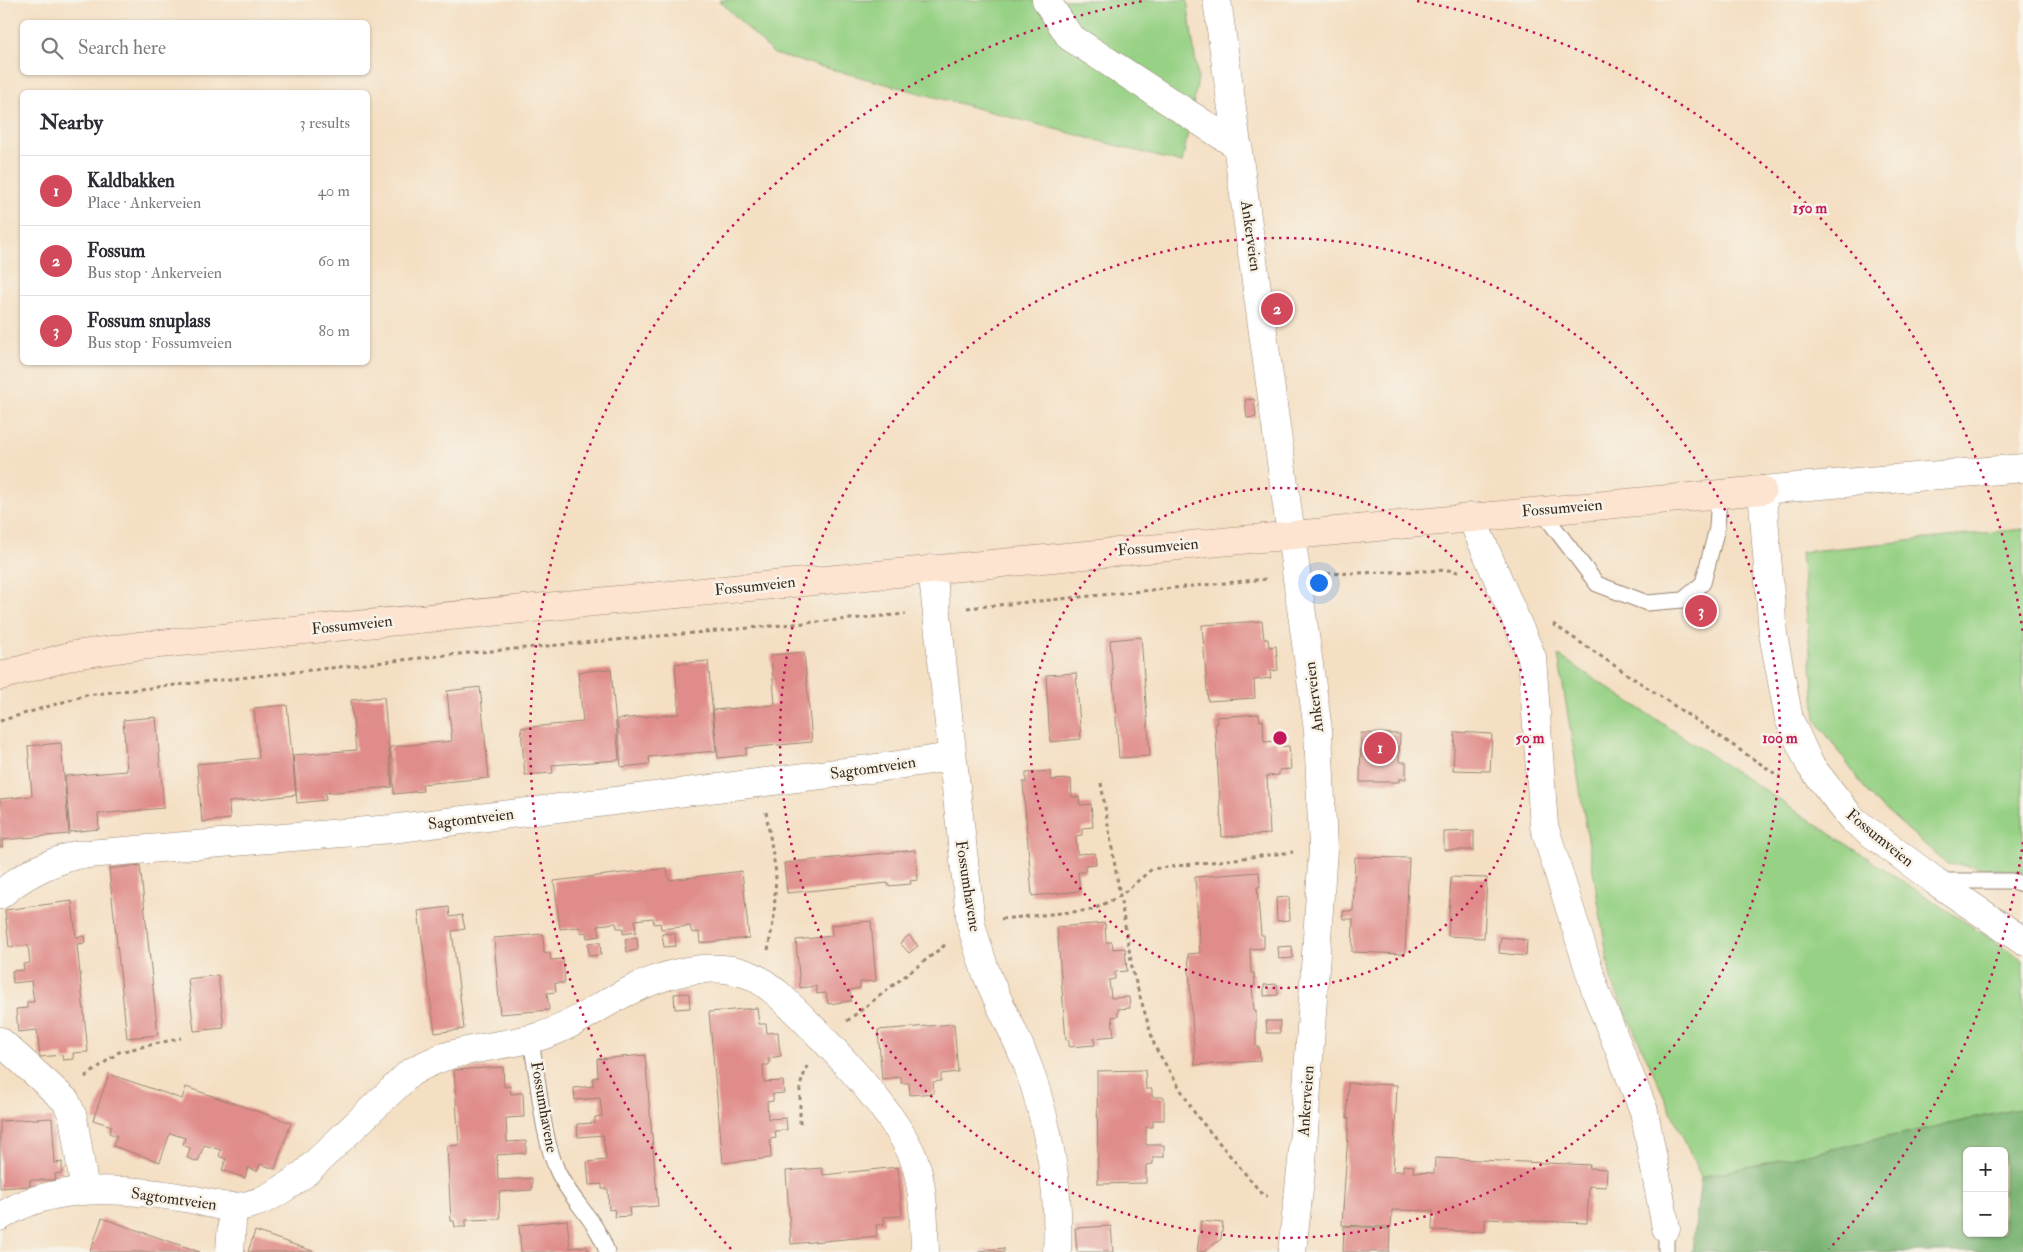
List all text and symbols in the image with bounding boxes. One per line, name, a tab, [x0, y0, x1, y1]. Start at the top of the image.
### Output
search box	[20, 20, 370, 75]
icon: search	[38, 34, 66, 62]
text: Search here	[78, 36, 166, 60]
text: Nearby	[40, 109, 103, 136]
text: 3 results	[299, 113, 350, 133]
text: Kaldbakken	[87, 169, 175, 193]
text: 1	[53, 181, 59, 201]
text: 40 m	[317, 181, 350, 201]
text: Place · Ankerveien	[87, 193, 201, 213]
street label: Ankerveien	[1236, 198, 1266, 273]
text: 150 m	[1793, 199, 1827, 218]
text: Fossum	[87, 239, 145, 263]
text: 2	[52, 251, 60, 271]
text: 60 m	[318, 251, 350, 271]
text: Bus stop · Ankerveien	[87, 263, 222, 283]
pin: 2	[1261, 290, 1293, 328]
text: Fossum snuplass	[87, 309, 210, 333]
text: 3	[53, 321, 59, 341]
text: 80 m	[319, 321, 350, 341]
text: Bus stop · Fossumveien	[87, 333, 232, 353]
street label: Fossumveien	[1521, 494, 1603, 522]
street label: Fossumveien	[1117, 533, 1199, 561]
your location	[1306, 570, 1332, 596]
street label: Fossumveien	[714, 572, 796, 600]
pin: 3	[1685, 592, 1717, 630]
street label: Fossumveien	[311, 611, 393, 639]
street label: Ankerveien	[1300, 660, 1328, 735]
centre of rings	[1271, 729, 1289, 747]
pin: 1	[1364, 729, 1396, 767]
text: 50 m	[1516, 729, 1545, 748]
text: 100 m	[1762, 729, 1798, 748]
street label: Sagtomtveien	[829, 752, 917, 784]
street label: Sagtomtveien	[427, 804, 515, 834]
street label: Fossumveien	[1842, 805, 1918, 871]
street label: Fossumhavene	[951, 839, 985, 933]
street label: Fossumhavene	[526, 1060, 562, 1154]
street label: Ankerveien	[1293, 1065, 1318, 1138]
map controls	[1963, 1147, 2008, 1237]
button: +	[1963, 1147, 2008, 1192]
street label: Sagtomtveien	[130, 1183, 218, 1215]
button: −	[1963, 1192, 2008, 1237]

